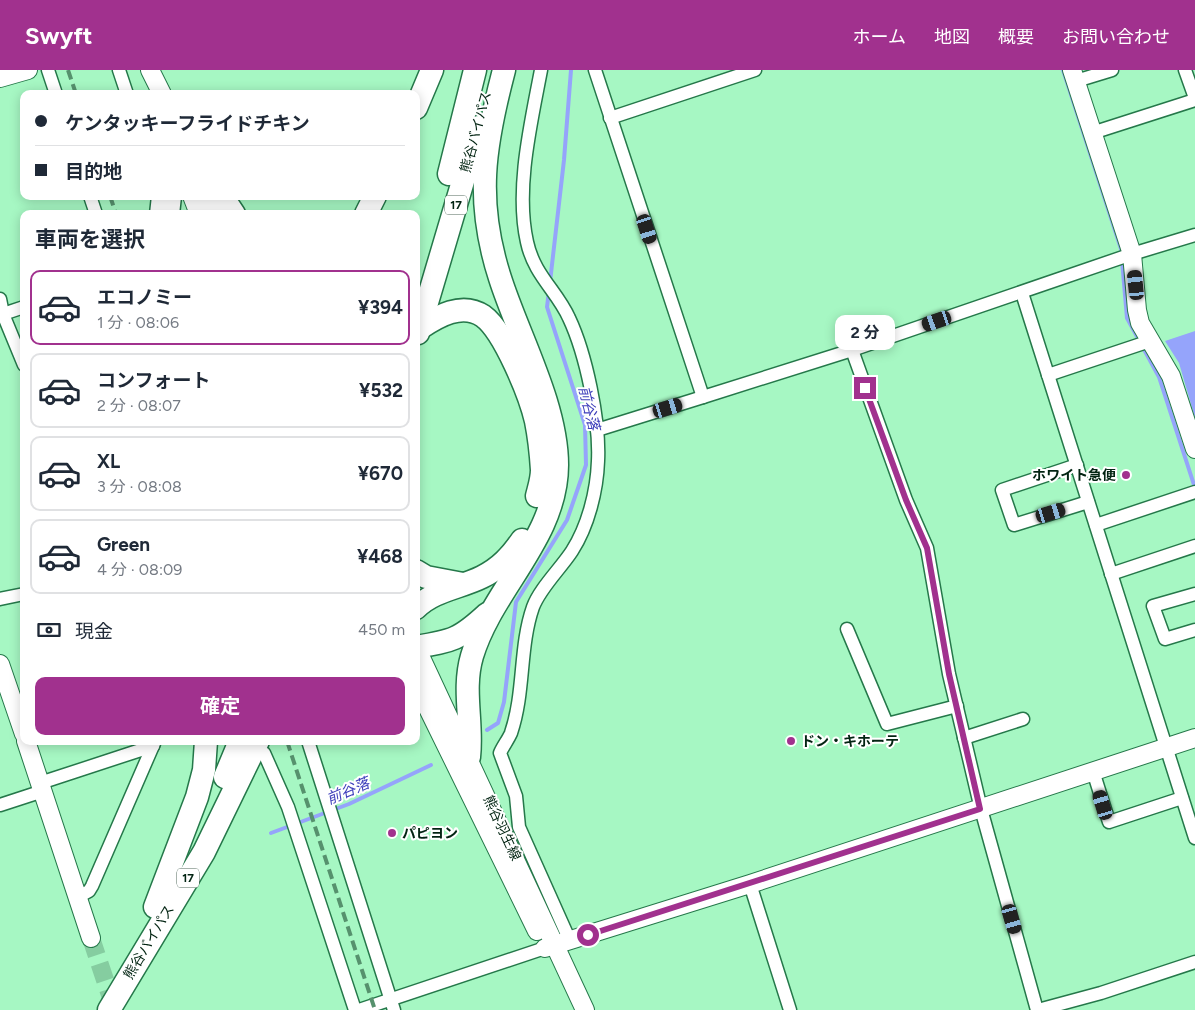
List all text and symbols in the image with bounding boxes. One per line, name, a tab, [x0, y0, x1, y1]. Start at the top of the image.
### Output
text: Swyft	[25, 21, 93, 50]
text: ホーム	[853, 26, 906, 48]
text: 地図	[934, 26, 970, 48]
text: 概要	[998, 26, 1034, 48]
text: お問い合わせ	[1062, 26, 1170, 48]
street label: 熊谷バイパス	[457, 89, 495, 175]
text: ケンタッキーフライドチキン	[65, 112, 310, 135]
text: 目的地	[65, 160, 122, 183]
road number: 17	[445, 196, 467, 214]
car	[635, 212, 658, 246]
text: 車両を選択	[35, 226, 145, 253]
car	[1126, 269, 1145, 301]
icon: car	[37, 285, 82, 330]
text: エコノミー	[97, 286, 192, 309]
text: ¥394	[358, 296, 403, 319]
car	[920, 309, 953, 333]
text: 1 分 · 08:06	[97, 313, 179, 332]
callout: 2 分	[835, 316, 895, 350]
text: 2 分	[850, 323, 880, 342]
icon: car	[37, 368, 82, 413]
text: コンフォート	[97, 369, 210, 392]
route end	[854, 377, 876, 399]
text: ¥532	[359, 379, 403, 402]
water label: 前谷落	[575, 384, 604, 434]
text: 2 分 · 08:07	[97, 396, 181, 415]
car	[651, 396, 684, 420]
text: XL	[97, 450, 120, 473]
icon: car	[37, 451, 82, 496]
text: ¥670	[358, 462, 403, 485]
place label: ホワイト急便	[1032, 467, 1116, 484]
marker: ホワイト急便	[1120, 469, 1132, 481]
text: 3 分 · 08:08	[97, 477, 182, 496]
car	[1034, 501, 1067, 525]
text: Green	[97, 533, 150, 556]
icon: car	[37, 534, 82, 579]
text: ¥468	[357, 545, 403, 568]
text: 4 分 · 08:09	[97, 560, 182, 579]
icon: cash	[35, 616, 63, 644]
text: 現金	[75, 620, 113, 643]
text: 450 m	[358, 620, 405, 639]
button: 確定	[35, 677, 405, 735]
place label: ドン・キホーテ	[801, 733, 899, 750]
marker: ドン・キホーテ	[785, 735, 797, 747]
water label: 前谷落	[324, 773, 374, 808]
car	[1091, 788, 1114, 822]
street label: 熊谷羽生線	[480, 793, 524, 863]
place label: パピヨン	[402, 825, 458, 842]
marker: パピヨン	[386, 827, 398, 839]
road number: 17	[177, 868, 199, 888]
street label: 熊谷バイパス	[120, 902, 178, 982]
car	[1000, 903, 1023, 935]
route start	[577, 924, 599, 946]

